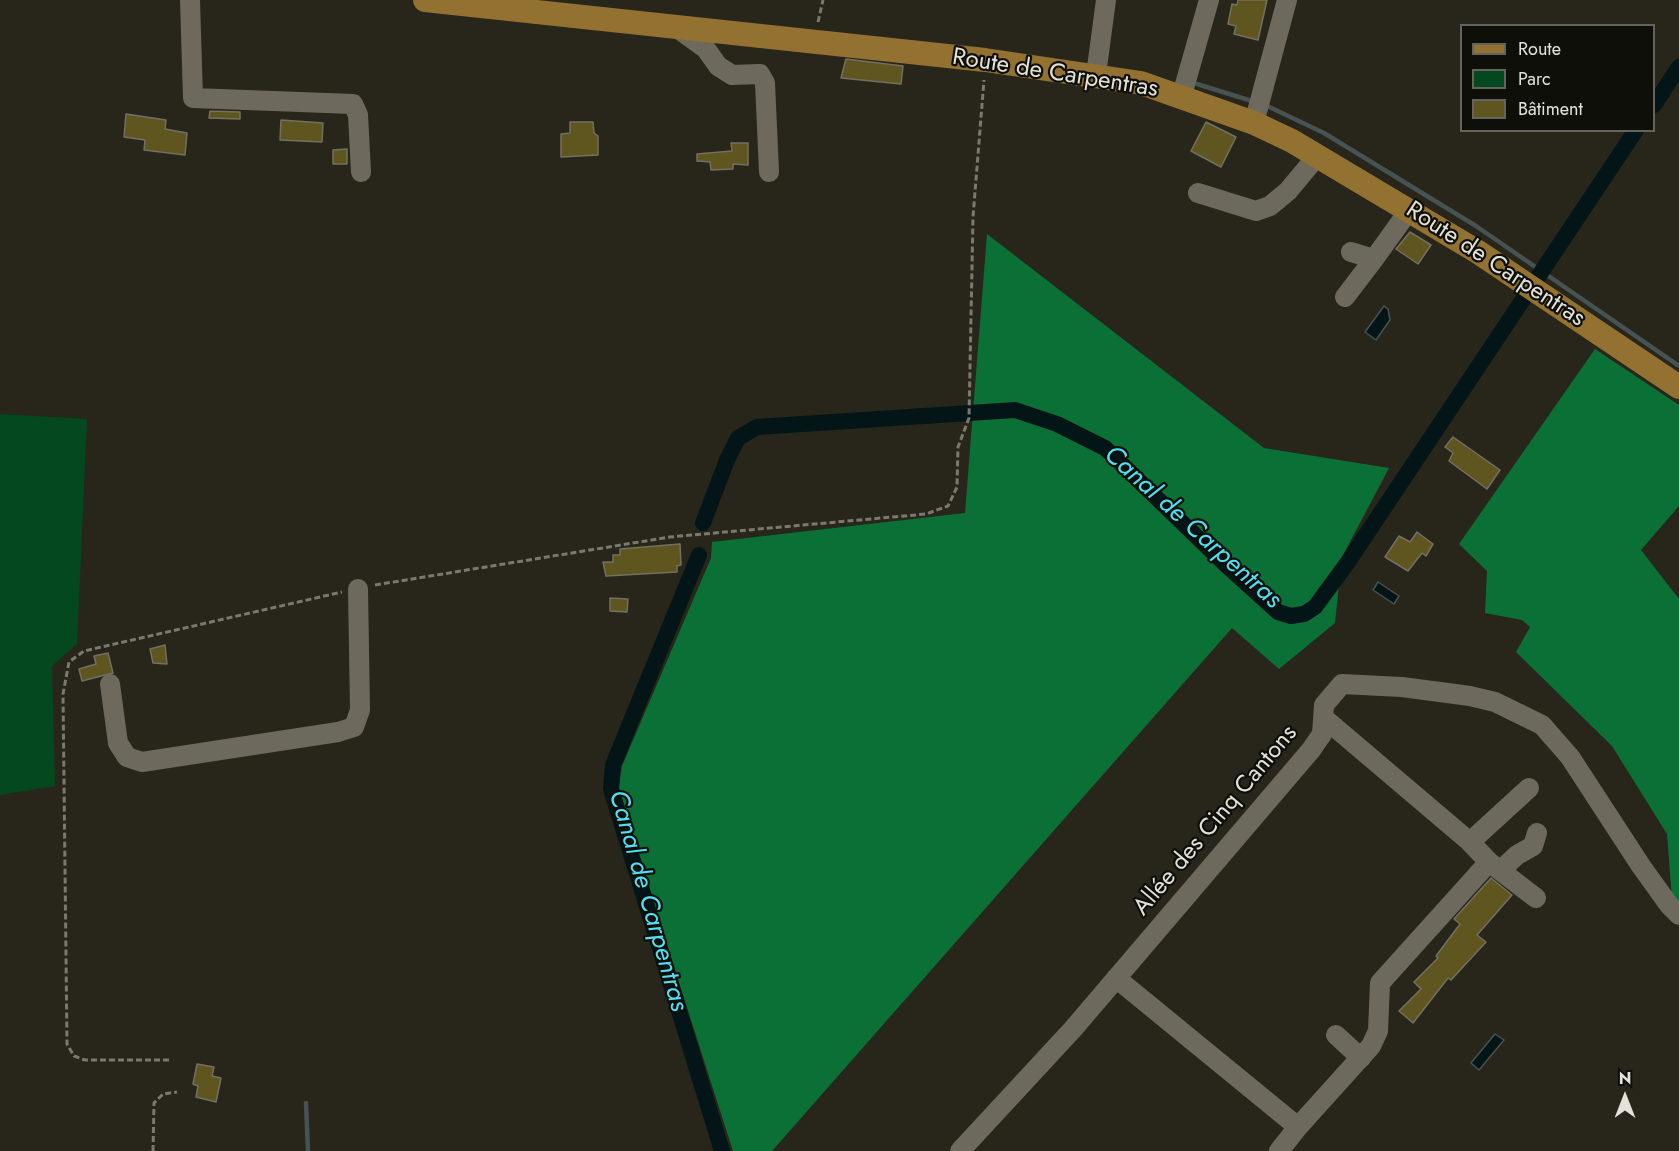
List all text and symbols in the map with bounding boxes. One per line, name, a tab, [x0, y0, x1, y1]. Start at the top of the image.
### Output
legend	[1460, 24, 1655, 132]
text: Route	[1518, 36, 1561, 62]
street label: Route de Carpentras	[950, 44, 1160, 104]
text: Parc	[1518, 66, 1551, 92]
text: Bâtiment	[1518, 96, 1583, 122]
street label: Route de Carpentras	[1400, 196, 1590, 334]
water label: Canal de Carpentras	[1097, 440, 1287, 616]
street label: Allée des Cinq Cantons	[1128, 720, 1304, 922]
water label: Canal de Carpentras	[601, 787, 693, 1015]
north arrow	[1595, 1067, 1655, 1127]
text: N	[1619, 1067, 1631, 1090]

